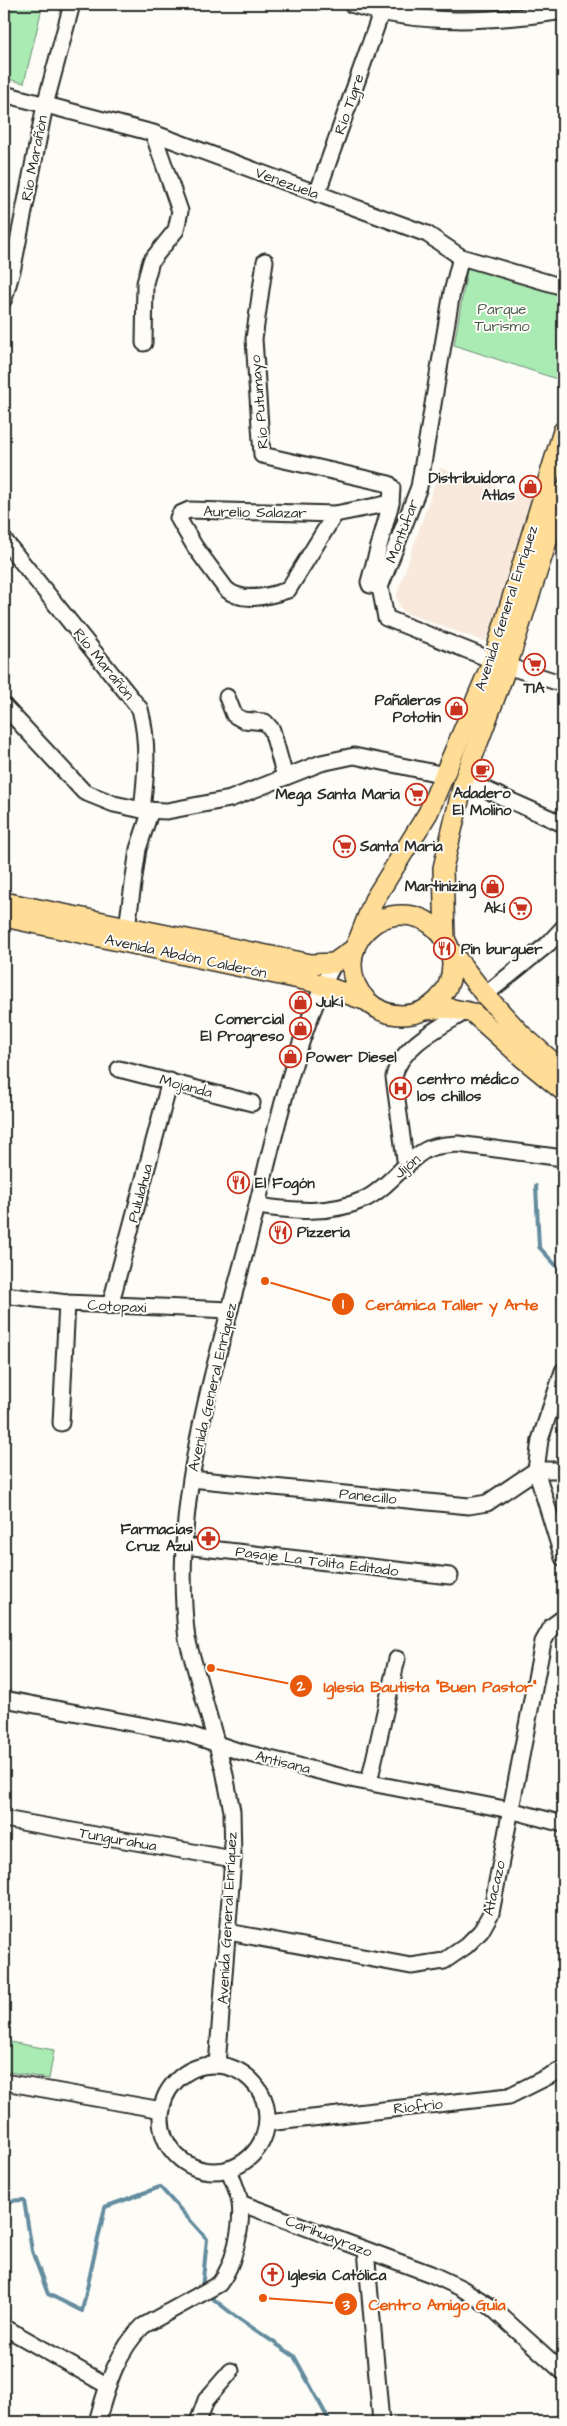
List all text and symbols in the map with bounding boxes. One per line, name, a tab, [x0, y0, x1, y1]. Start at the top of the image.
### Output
street label: Río Tigre	[329, 71, 371, 138]
street label: Río Marañòn	[16, 113, 53, 203]
street label: Venezuela	[252, 162, 322, 205]
park label: Parque Turismo	[474, 299, 530, 337]
street label: Río Putumayo	[245, 353, 275, 450]
place label: Distribuidora Atlas	[429, 468, 515, 506]
shop icon: Distribuidora Atlas	[519, 475, 543, 499]
street label: Montùfar	[381, 496, 424, 566]
street label: Aurelio Salazar	[203, 501, 307, 524]
street label: Avenida General Enríquez	[470, 522, 543, 694]
street label: Río Marañòn	[68, 624, 139, 705]
supermarket icon: TIA	[522, 653, 546, 677]
place label: TIA	[522, 678, 545, 699]
place label: Pañaleras Pototin	[375, 690, 441, 728]
shop icon: Pañaleras Pototin	[445, 697, 469, 721]
cafe icon: Adadero El Molino	[470, 758, 494, 782]
supermarket icon: Mega Santa Maria	[404, 782, 428, 806]
place label: Adadero El Molino	[453, 783, 512, 821]
place label: Mega Santa Maria	[275, 784, 400, 807]
supermarket icon: Santa Maria	[332, 834, 356, 858]
place label: Santa Maria	[359, 836, 443, 857]
shop icon: Martinizing	[480, 874, 504, 898]
place label: Martinizing	[405, 876, 476, 899]
supermarket icon: Akí	[509, 896, 533, 920]
place label: Akí	[484, 898, 506, 919]
street label: Avenida Abdón Calderón	[103, 929, 269, 984]
restaurant icon: Pin burguer	[433, 937, 457, 961]
place label: Pin burguer	[461, 939, 543, 962]
shop icon: Juki	[288, 990, 312, 1014]
place label: Juki	[315, 992, 344, 1013]
place label: Comercial El Progreso	[200, 1009, 285, 1049]
shop icon: Comercial El Progreso	[288, 1016, 312, 1040]
shop icon: Power Diesel	[278, 1045, 302, 1069]
place label: Power Diesel	[306, 1047, 397, 1068]
street label: Mojanda	[157, 1069, 215, 1104]
place label: centro médico los chillos	[417, 1069, 519, 1107]
hospital icon: centro médico los chillos	[389, 1076, 413, 1100]
street label: Jijón	[390, 1149, 425, 1184]
street label: Pululahua	[123, 1161, 158, 1225]
restaurant icon: El Fogón	[227, 1171, 251, 1195]
place label: El Fogón	[255, 1173, 315, 1196]
restaurant icon: Pizzeria	[269, 1220, 293, 1244]
place label: Pizzeria	[297, 1222, 350, 1243]
callout: Cerámica Taller y Arte	[331, 1288, 548, 1319]
street label: Cotopaxi	[87, 1294, 148, 1319]
text: 1	[342, 1294, 344, 1315]
text: Cerámica Taller y Arte	[366, 1294, 539, 1317]
street label: Avenida General Enríquez	[183, 1300, 242, 1474]
street label: Panecillo	[338, 1483, 398, 1510]
place label: Farmacias Cruz Azul	[120, 1519, 194, 1557]
pharmacy icon: Farmacias Cruz Azul	[197, 1526, 221, 1550]
street label: Pasaje La Tolita Editado	[234, 1541, 400, 1582]
callout: Iglesia Bautista "Buen Pastor"	[289, 1671, 547, 1702]
text: 2	[296, 1676, 306, 1697]
text: Iglesia Bautista "Buen Pastor"	[323, 1676, 537, 1700]
street label: Antisana	[253, 1746, 313, 1780]
street label: Tungurahua	[77, 1822, 159, 1858]
street label: Avenida General Enríquez	[212, 1831, 243, 2005]
street label: Atacazo	[478, 1858, 511, 1918]
street label: Riofrìo	[392, 2093, 444, 2120]
street label: Carihuayrazo	[282, 2210, 376, 2264]
church icon: Iglesia Católica	[260, 2263, 284, 2287]
place label: Iglesia Católica	[288, 2265, 387, 2288]
callout: Centro Amigo Guia	[334, 2289, 516, 2320]
text: Centro Amigo Guia	[368, 2294, 506, 2318]
text: 3	[341, 2295, 350, 2316]

